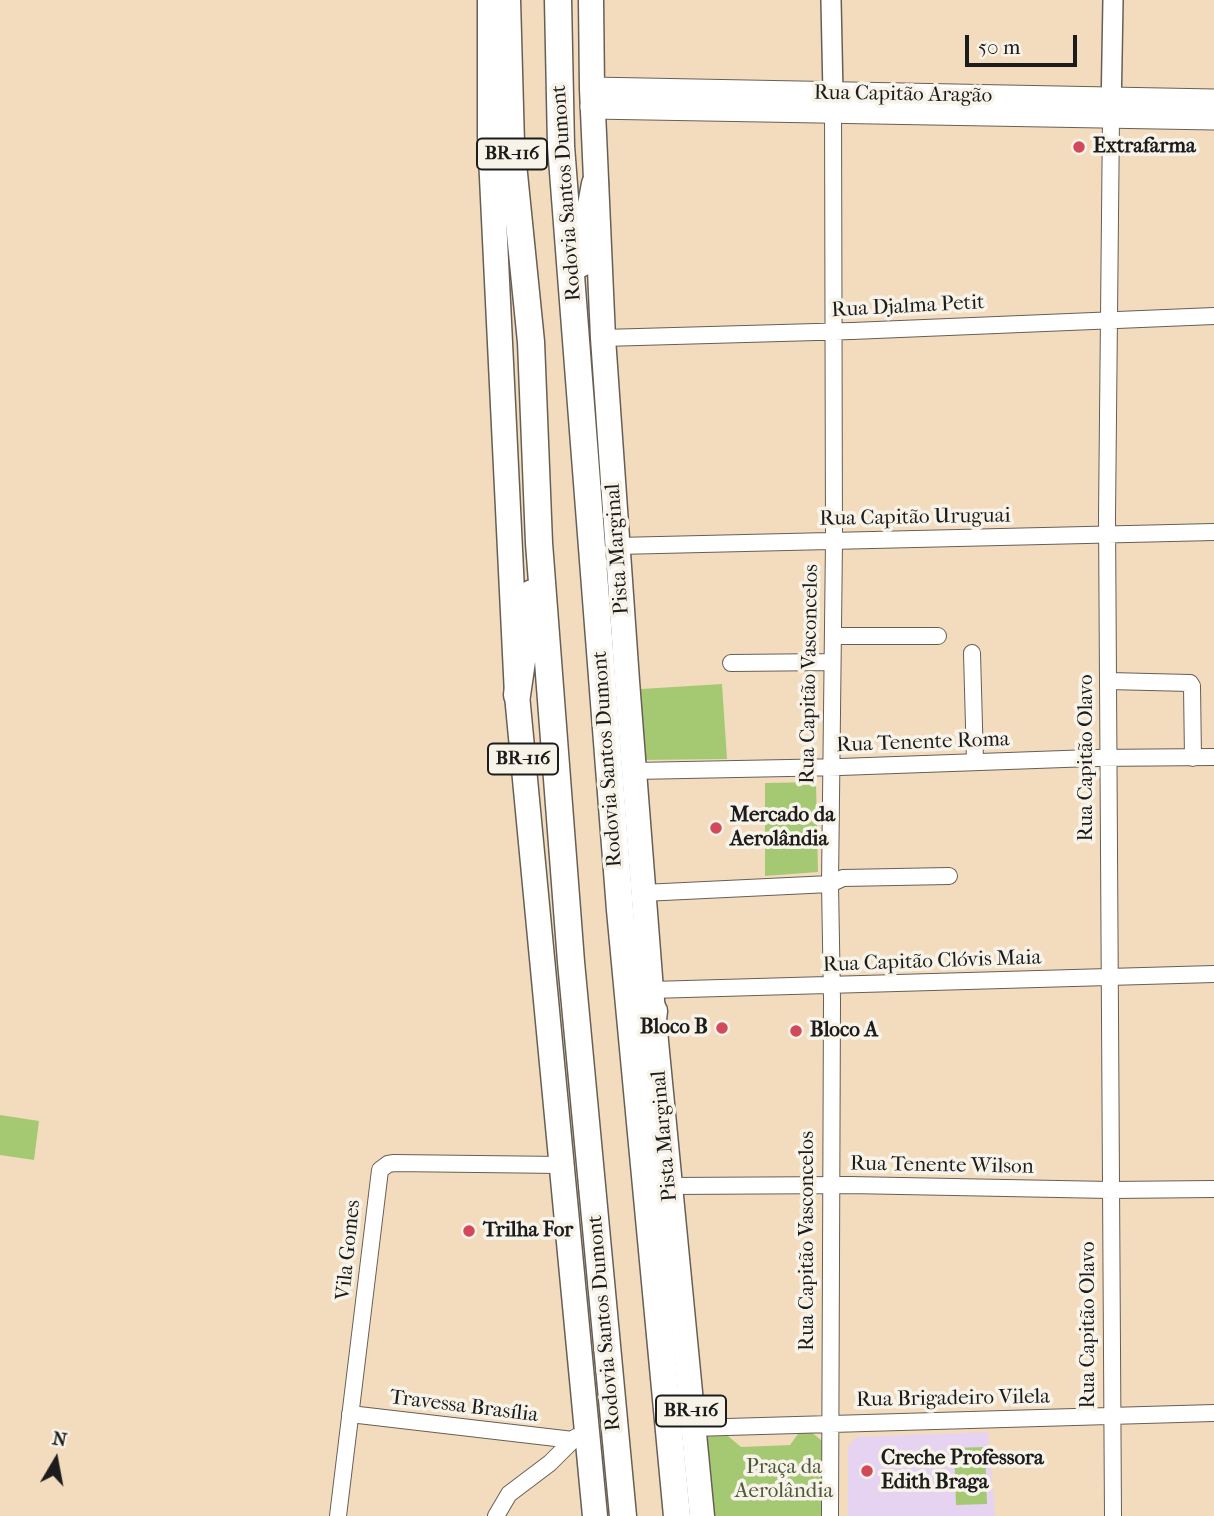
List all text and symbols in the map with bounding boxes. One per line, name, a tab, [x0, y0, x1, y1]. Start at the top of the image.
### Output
scale bar	[969, 21, 1081, 65]
text: 50 m	[978, 35, 1021, 59]
street label: Rua Capitão Aragão	[814, 81, 992, 109]
street label: Rodovia Santos Dumont	[547, 84, 587, 302]
place label: Extrafarma	[1093, 134, 1196, 160]
road number: BR-116	[477, 138, 547, 170]
marker: Extrafarma	[1071, 139, 1087, 155]
street label: Rua Djalma Petit	[831, 290, 985, 324]
street label: Pista Marginal	[601, 483, 635, 615]
street label: Rua Capitão Uruguai	[819, 504, 1011, 532]
street label: Rua Capitão Vasconcelos	[795, 564, 825, 784]
street label: Rodovia Santos Dumont	[588, 650, 628, 868]
street label: Rua Capitão Olavo	[1074, 674, 1100, 842]
street label: Rua Tenente Roma	[836, 727, 1010, 759]
road number: BR-116	[488, 744, 558, 774]
place label: Mercado da Aerolândia	[730, 803, 835, 853]
marker: Mercado da Aerolândia	[708, 820, 724, 836]
street label: Rua Capitão Clóvis Maia	[822, 946, 1042, 978]
place label: Bloco B	[640, 1015, 708, 1041]
place label: Bloco A	[810, 1018, 878, 1044]
marker: Bloco B	[714, 1020, 730, 1036]
marker: Bloco A	[788, 1023, 804, 1039]
street label: Pista Marginal	[647, 1069, 683, 1203]
street label: Rua Capitão Vasconcelos	[795, 1131, 821, 1351]
street label: Rua Tenente Wilson	[850, 1152, 1034, 1180]
street label: Vila Gomes	[331, 1199, 367, 1301]
street label: Rodovia Santos Dumont	[583, 1214, 627, 1432]
place label: Trilha For	[483, 1218, 573, 1244]
marker: Trilha For	[461, 1223, 477, 1239]
street label: Rua Capitão Olavo	[1076, 1241, 1102, 1409]
street label: Travessa Brasília	[388, 1385, 540, 1429]
street label: Rua Brigadeiro Vilela	[856, 1385, 1050, 1413]
road number: BR-116	[656, 1396, 726, 1427]
north arrow	[21, 1425, 91, 1495]
text: N	[51, 1427, 69, 1451]
place label: Creche Professora Edith Braga	[881, 1446, 1044, 1496]
park label: Praça da Aerolândia	[735, 1455, 833, 1505]
marker: Creche Professora Edith Braga	[859, 1463, 875, 1479]

